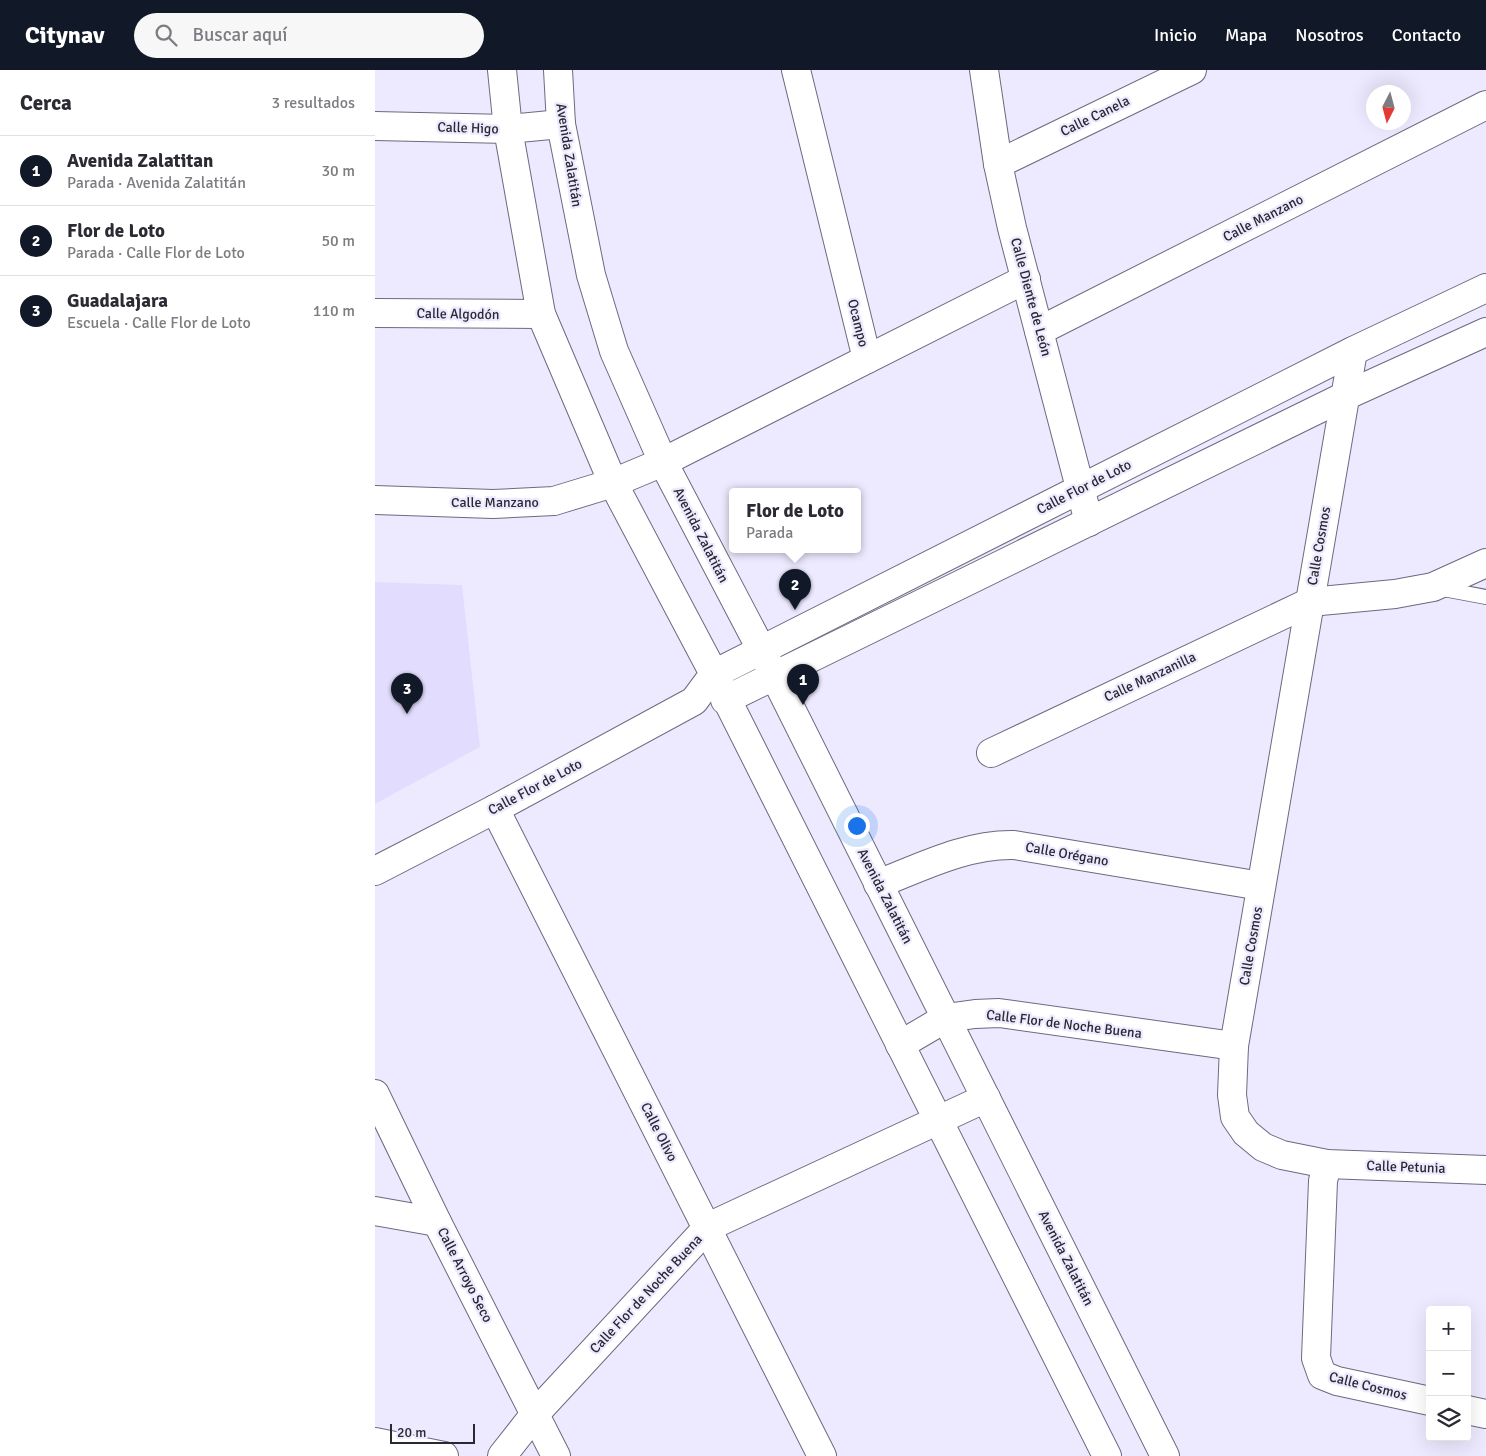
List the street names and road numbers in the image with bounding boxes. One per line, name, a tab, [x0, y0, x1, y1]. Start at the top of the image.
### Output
street label: Calle Canela	[1058, 92, 1132, 140]
street label: Avenida Zalatitán	[552, 102, 586, 208]
street label: Calle Higo	[437, 118, 499, 138]
street label: Calle Manzano	[1220, 191, 1306, 245]
street label: Calle Diente de León	[1007, 236, 1055, 358]
street label: Ocampo	[844, 297, 872, 349]
street label: Calle Algodón	[416, 305, 500, 323]
street label: Calle Flor de Loto	[1034, 456, 1134, 518]
street label: Avenida Zalatitán	[670, 484, 732, 586]
street label: Calle Manzano	[451, 494, 539, 511]
street label: Calle Cosmos	[1304, 505, 1334, 587]
street label: Calle Manzanilla	[1101, 648, 1199, 706]
street label: Calle Flor de Loto	[485, 755, 585, 819]
street label: Calle Orégano	[1024, 838, 1110, 870]
street label: Avenida Zalatitán	[854, 845, 916, 947]
street label: Calle Cosmos	[1236, 905, 1266, 987]
street label: Calle Flor de Noche Buena	[985, 1006, 1143, 1042]
street label: Calle Olivo	[637, 1100, 681, 1164]
street label: Calle Petunia	[1366, 1157, 1446, 1177]
street label: Avenida Zalatitán	[1035, 1207, 1097, 1309]
street label: Calle Arroyo Seco	[434, 1225, 496, 1325]
street label: Calle Flor de Noche Buena	[586, 1231, 706, 1357]
street label: Calle Cosmos	[1327, 1368, 1409, 1404]

